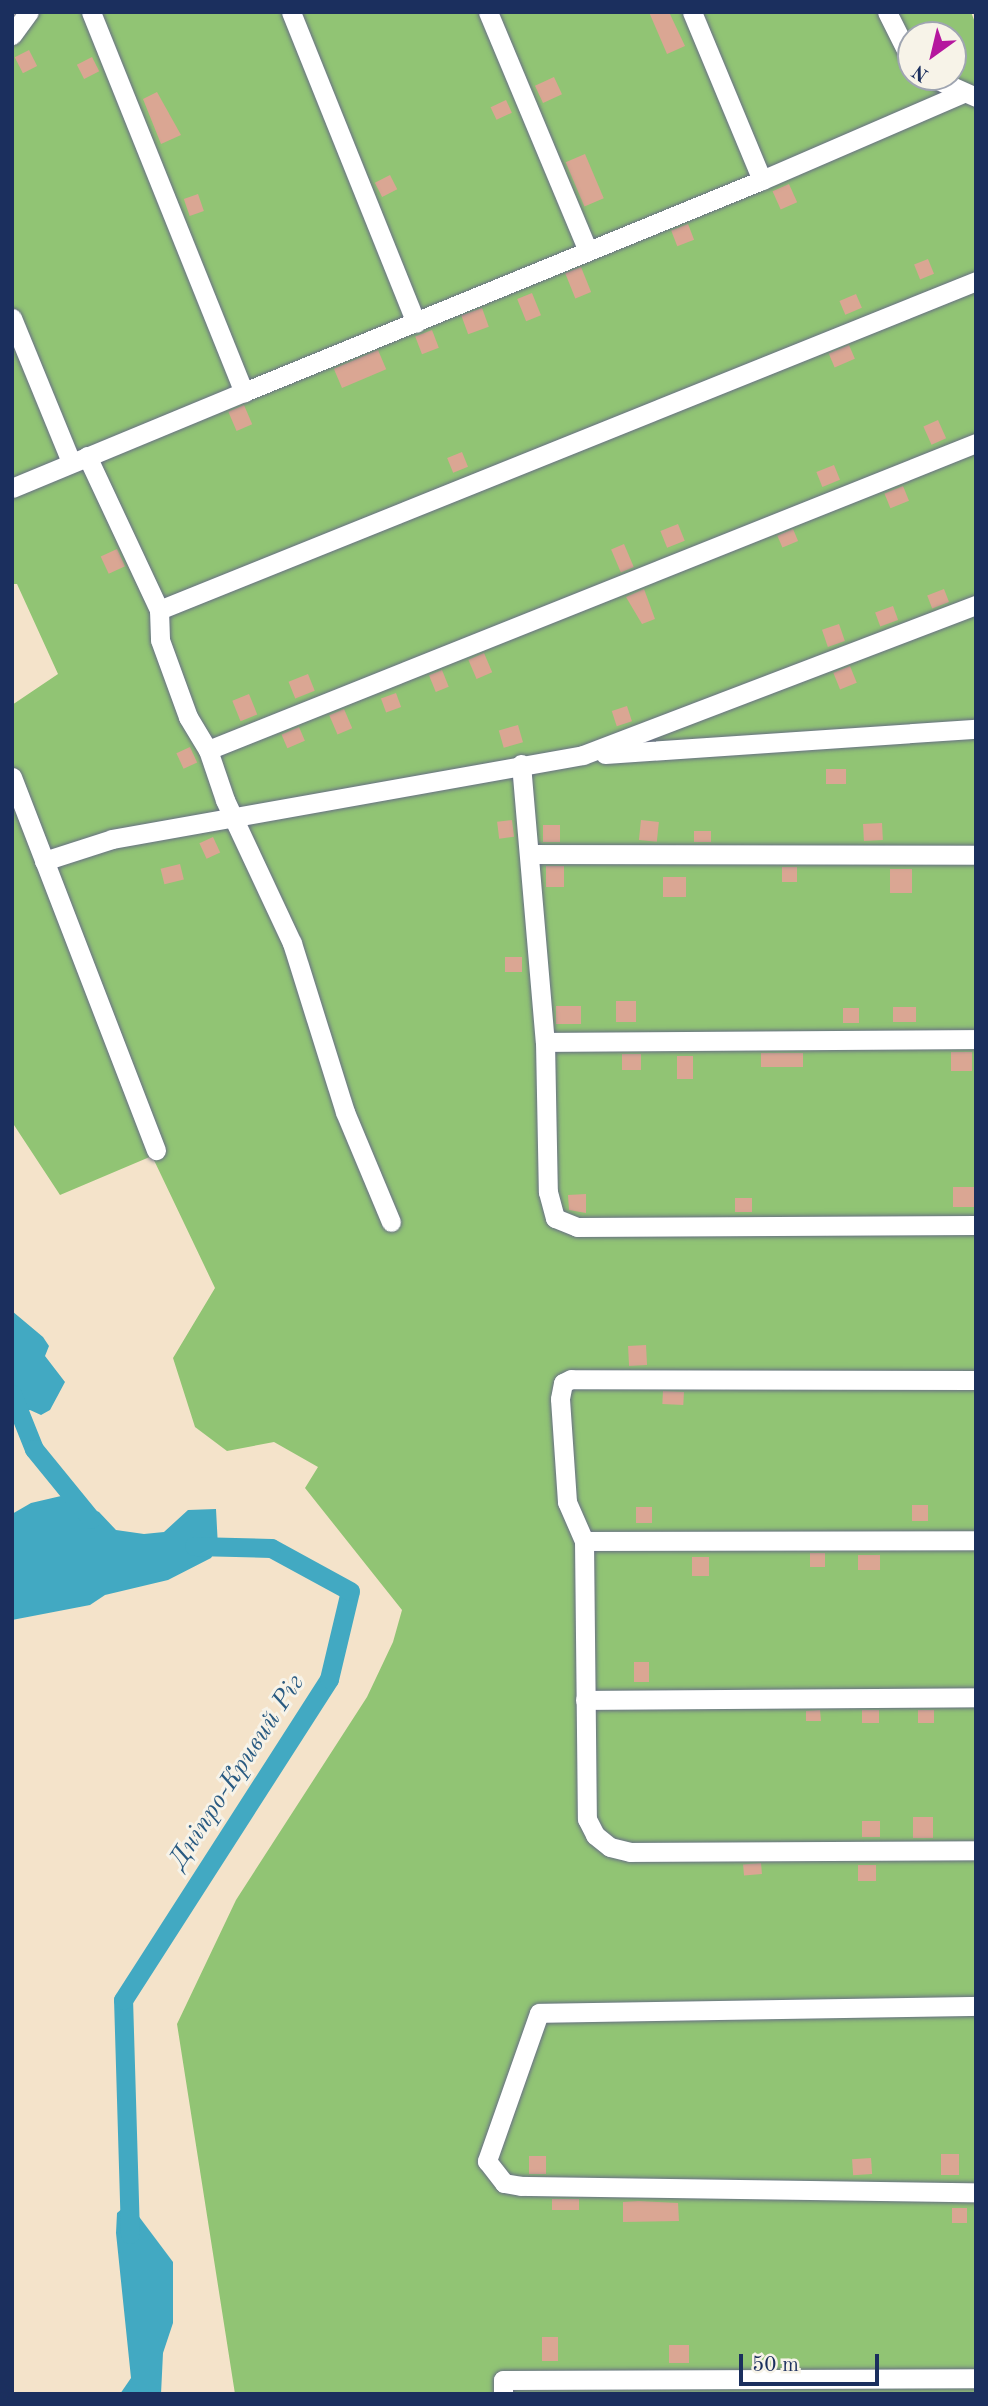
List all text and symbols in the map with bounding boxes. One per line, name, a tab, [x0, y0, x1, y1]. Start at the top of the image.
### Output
north arrow	[897, 21, 967, 91]
text: N	[910, 60, 932, 84]
water label: Дніпро-Кривий Ріг	[164, 1669, 312, 1875]
scale bar	[743, 2340, 883, 2384]
text: 50 m	[752, 2355, 799, 2376]

